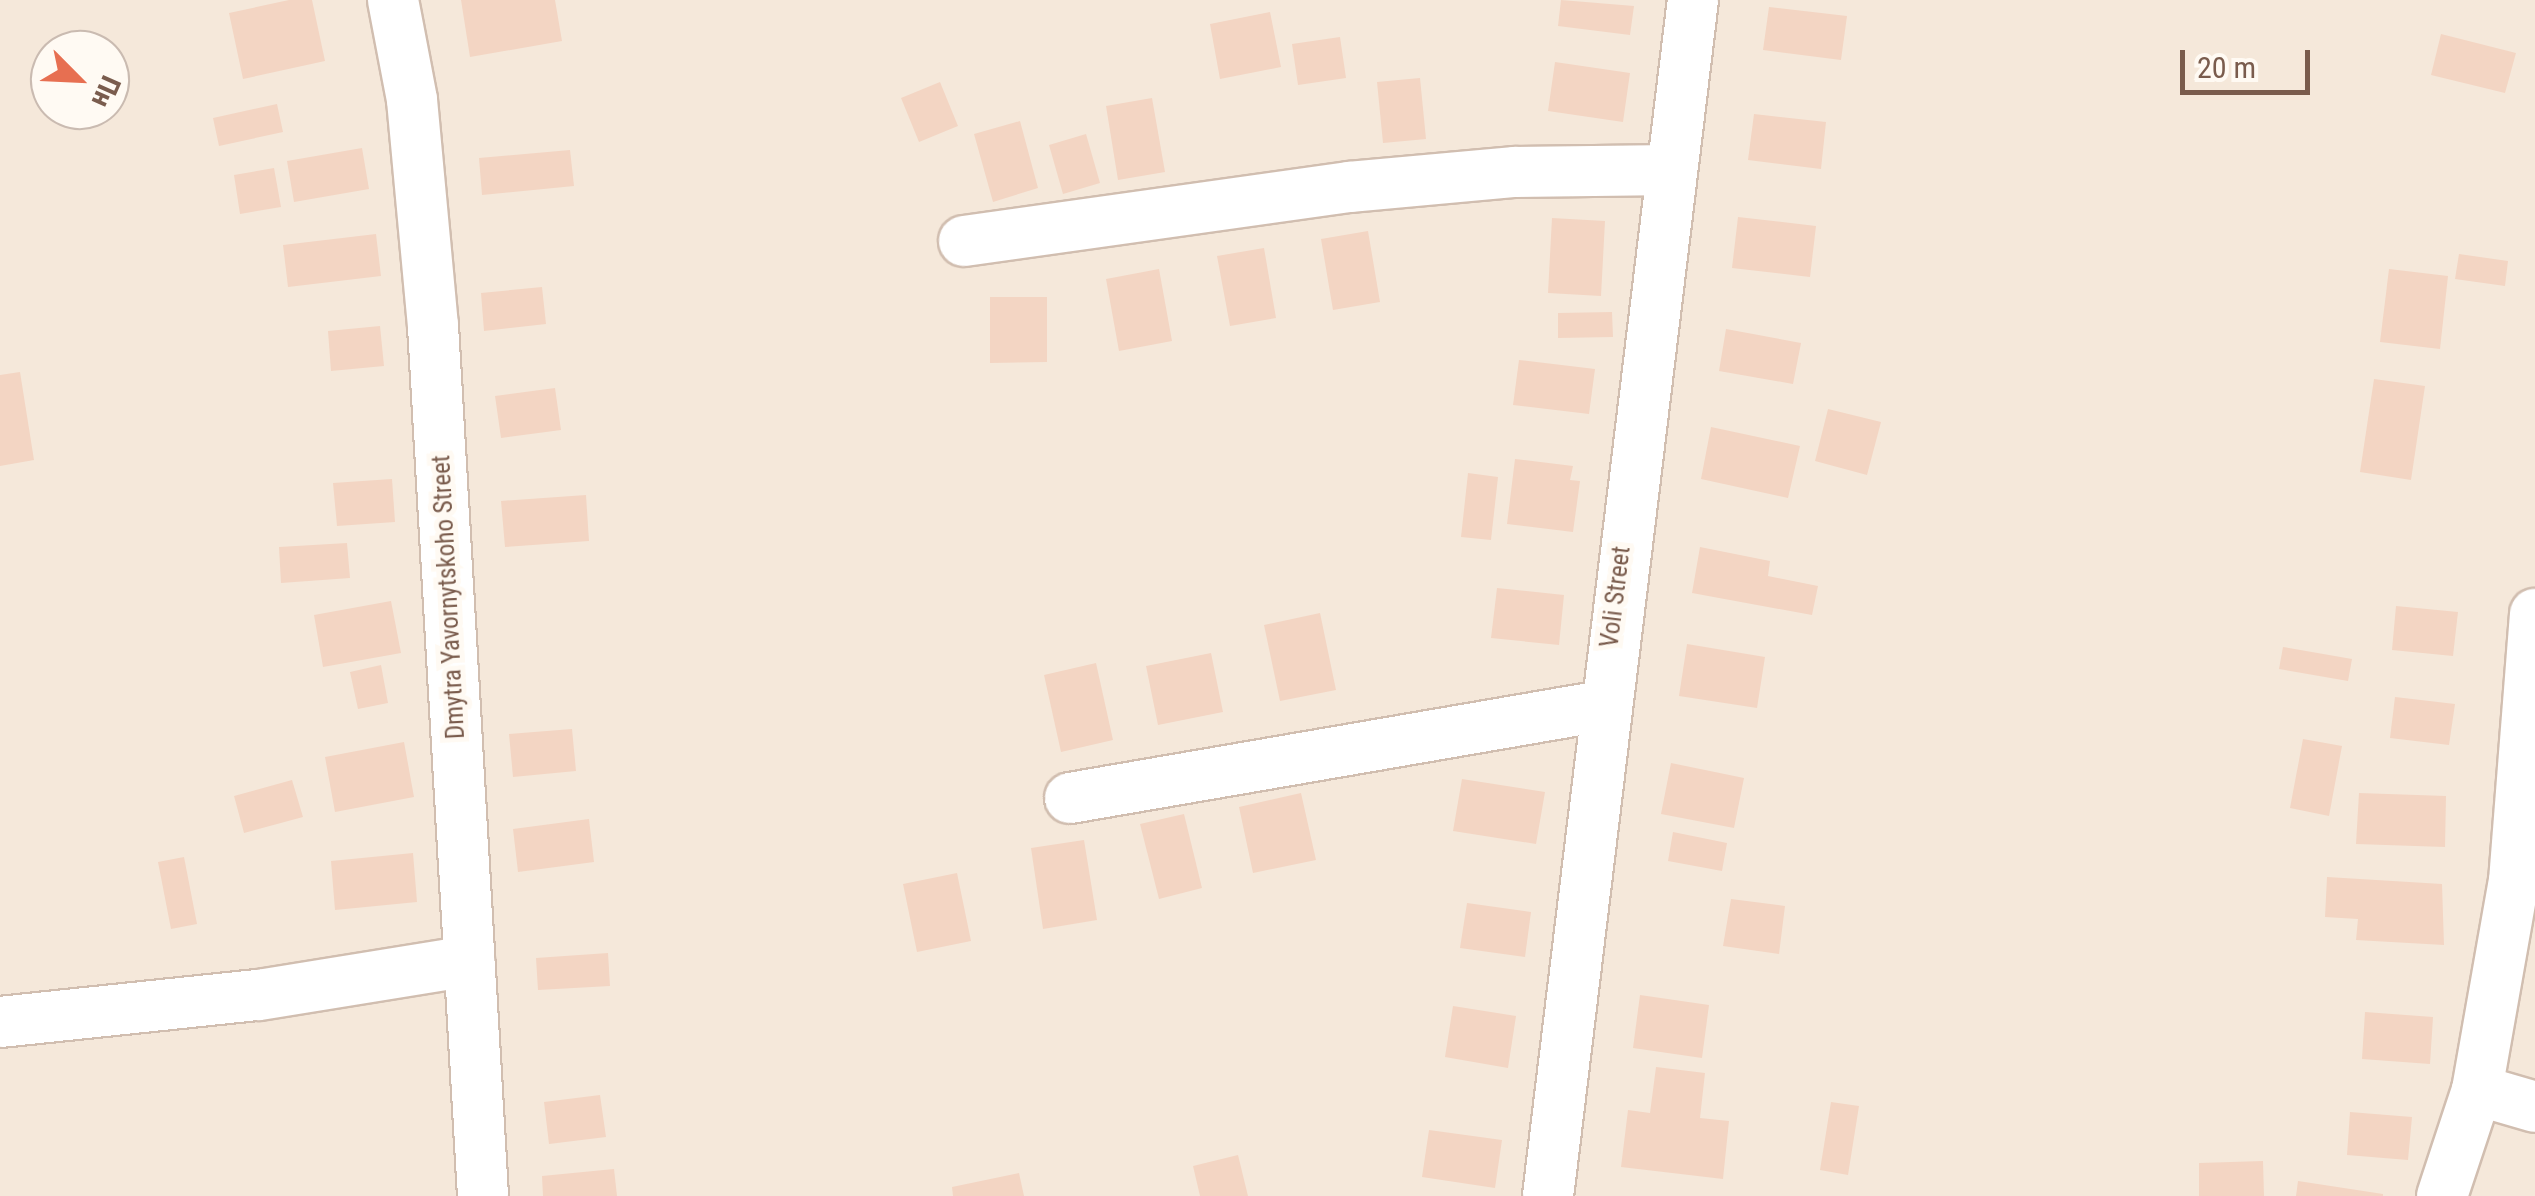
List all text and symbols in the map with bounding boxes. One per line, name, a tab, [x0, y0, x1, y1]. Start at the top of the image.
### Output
north arrow	[30, 30, 130, 130]
scale bar	[2185, 30, 2315, 92]
text: 20 m	[2197, 50, 2256, 85]
text: Пн	[85, 71, 127, 113]
street label: Dmytra Yavornytskoho Street	[427, 454, 471, 740]
street label: Voli Street	[1595, 545, 1637, 649]

